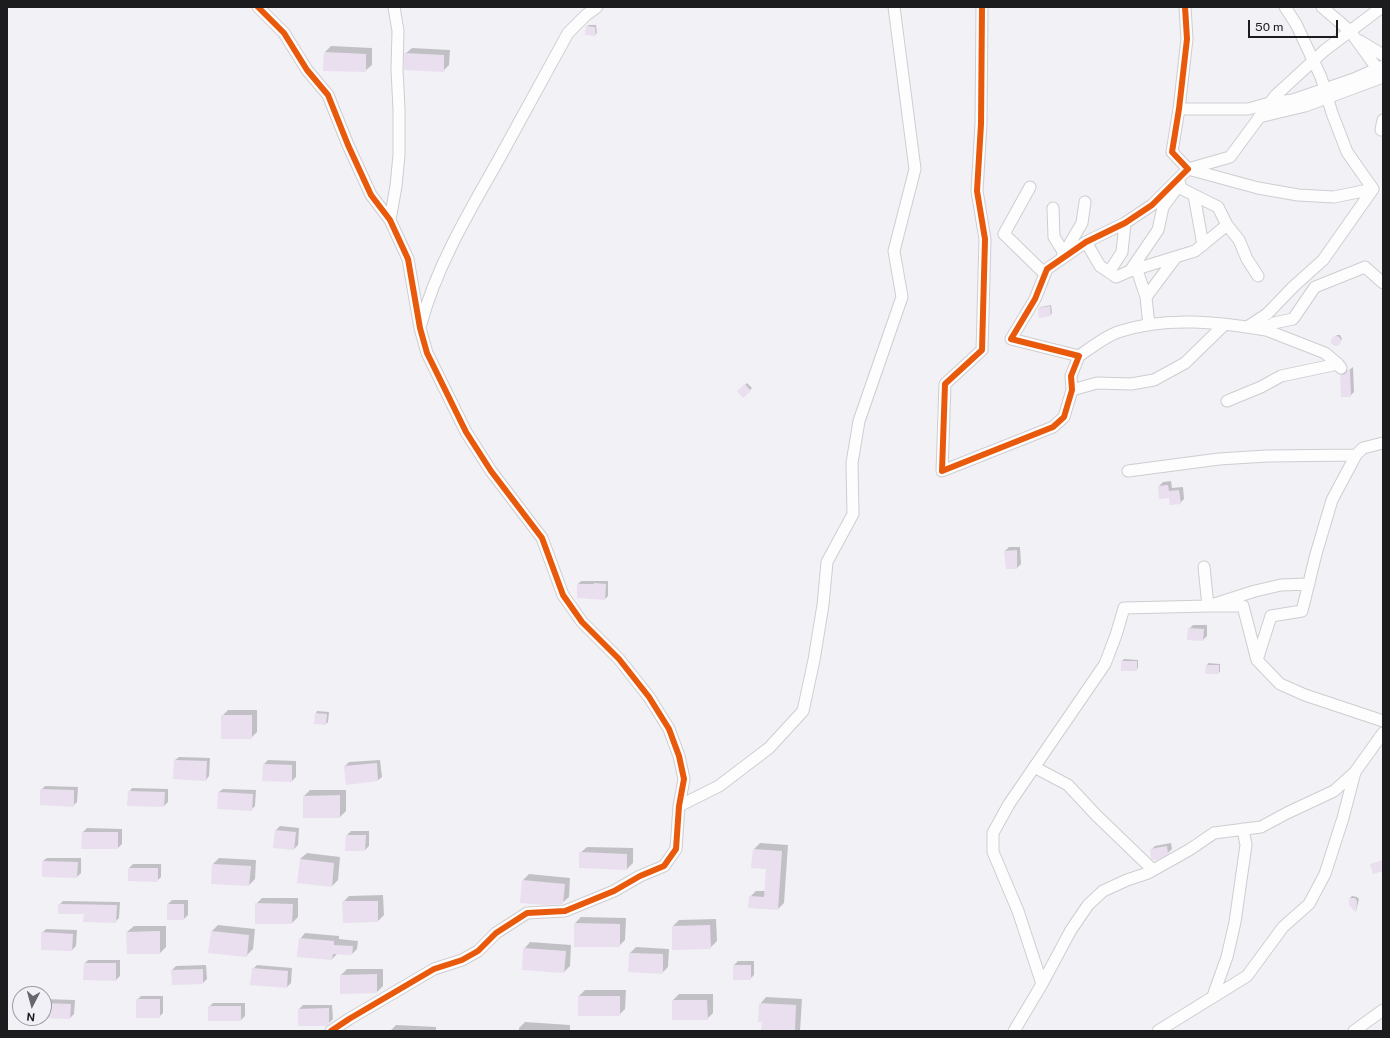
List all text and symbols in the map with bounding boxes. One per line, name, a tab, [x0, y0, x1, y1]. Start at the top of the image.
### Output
scale bar	[1250, 12, 1340, 38]
text: 50 m	[1255, 20, 1283, 34]
north arrow	[12, 986, 52, 1026]
text: N	[26, 1011, 36, 1023]

